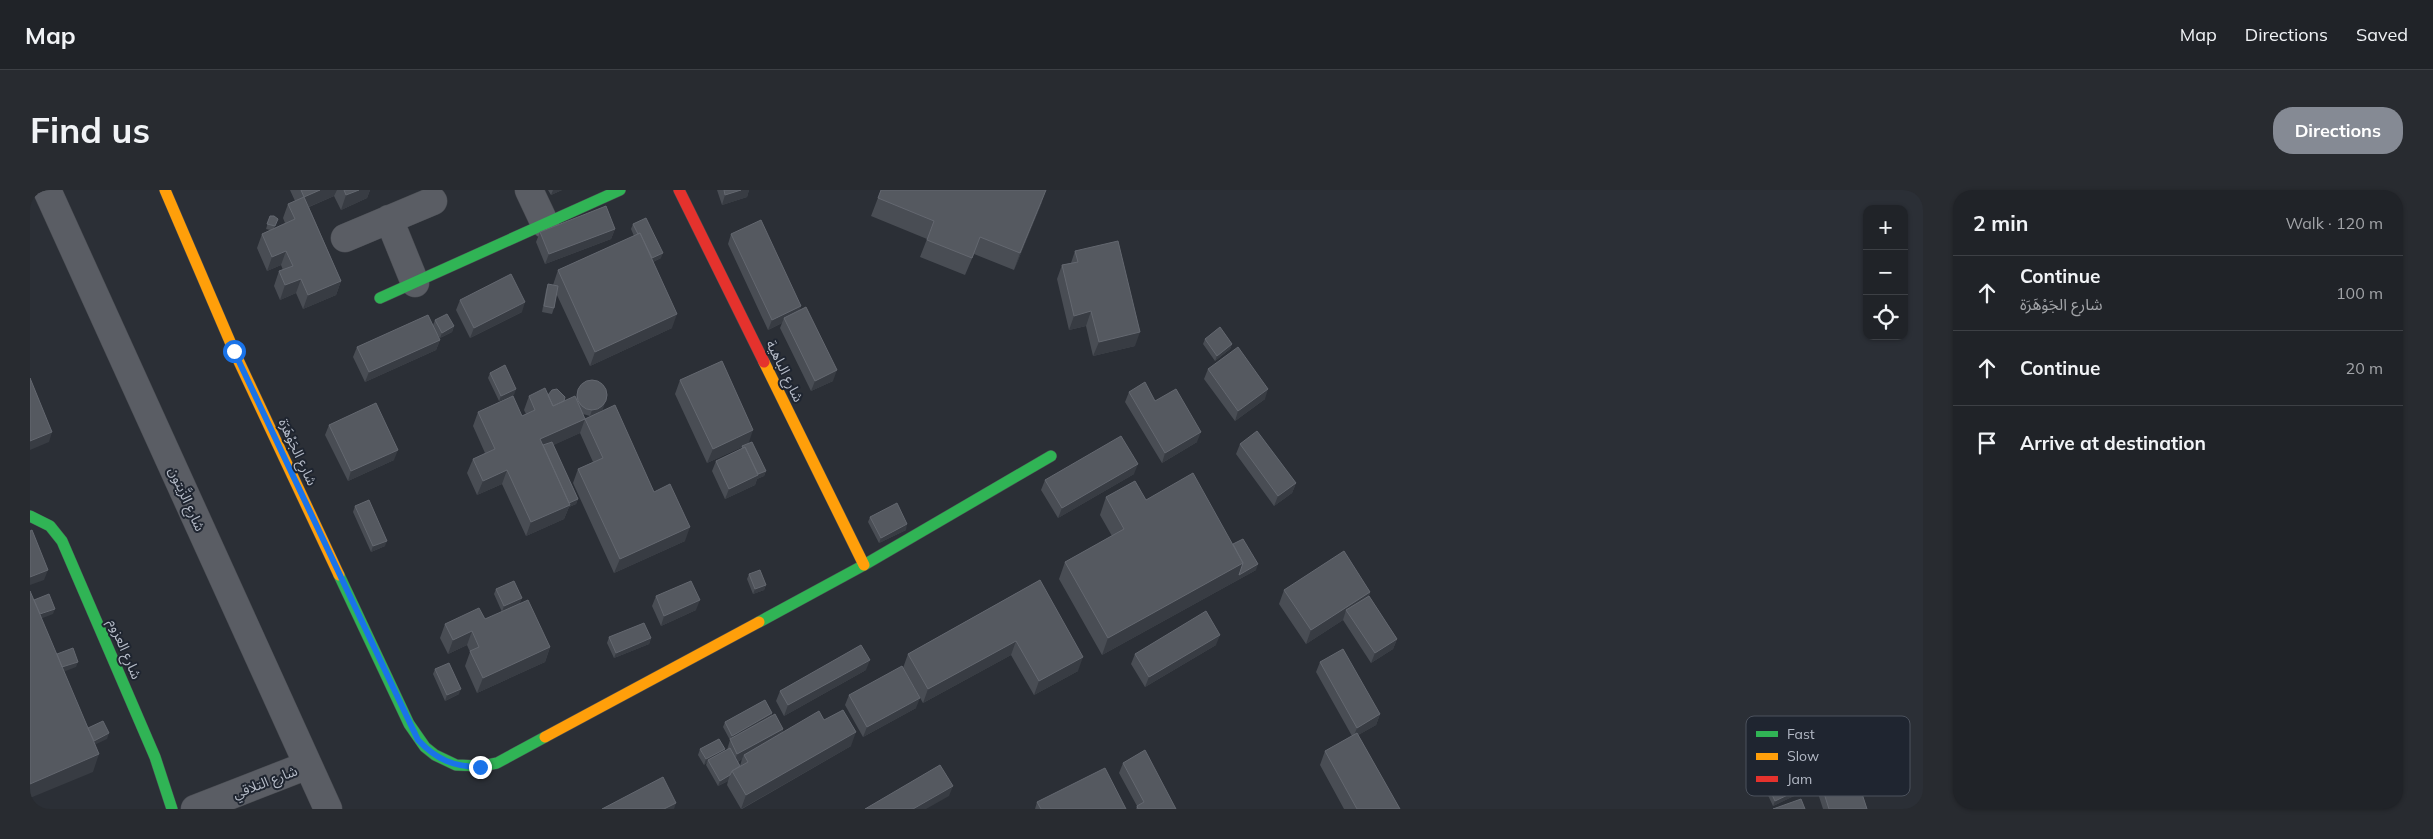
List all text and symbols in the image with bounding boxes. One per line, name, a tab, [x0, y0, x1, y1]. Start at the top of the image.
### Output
text: Map	[25, 20, 76, 50]
text: Map	[2180, 23, 2217, 46]
text: Directions	[2245, 23, 2328, 46]
text: Saved	[2356, 23, 2408, 46]
button: Directions	[2273, 107, 2403, 154]
text: Find us	[30, 108, 150, 152]
map controls	[1863, 205, 1908, 340]
button: +	[1863, 205, 1908, 250]
text: 2 min	[1973, 210, 2028, 236]
text: Walk · 120 m	[2285, 213, 2383, 233]
button: −	[1863, 250, 1908, 295]
text: Continue	[2020, 264, 2100, 288]
icon: ahead	[1973, 279, 2001, 307]
text: 100 m	[2336, 283, 2383, 303]
text: شارع الجَوْهَرَة	[2020, 294, 2102, 314]
button: locate	[1863, 295, 1908, 340]
street label: شارع الباهية	[760, 337, 808, 406]
route start	[223, 340, 246, 363]
icon: ahead	[1973, 354, 2001, 382]
text: Continue	[2020, 356, 2100, 380]
text: 20 m	[2346, 358, 2383, 378]
street label: شارع الجَوْهَرَة	[273, 416, 321, 489]
icon: arrive	[1973, 429, 2001, 457]
text: Arrive at destination	[2020, 431, 2206, 455]
street label: شارع الزَّيتون	[163, 464, 210, 535]
street label: شارع العزوم	[102, 616, 146, 683]
legend	[1746, 716, 1910, 796]
text: Fast	[1787, 725, 1815, 743]
text: Slow	[1787, 747, 1819, 765]
route end	[469, 756, 492, 779]
street label: شارع التلاقي	[230, 761, 301, 805]
text: Jam	[1787, 770, 1812, 788]

